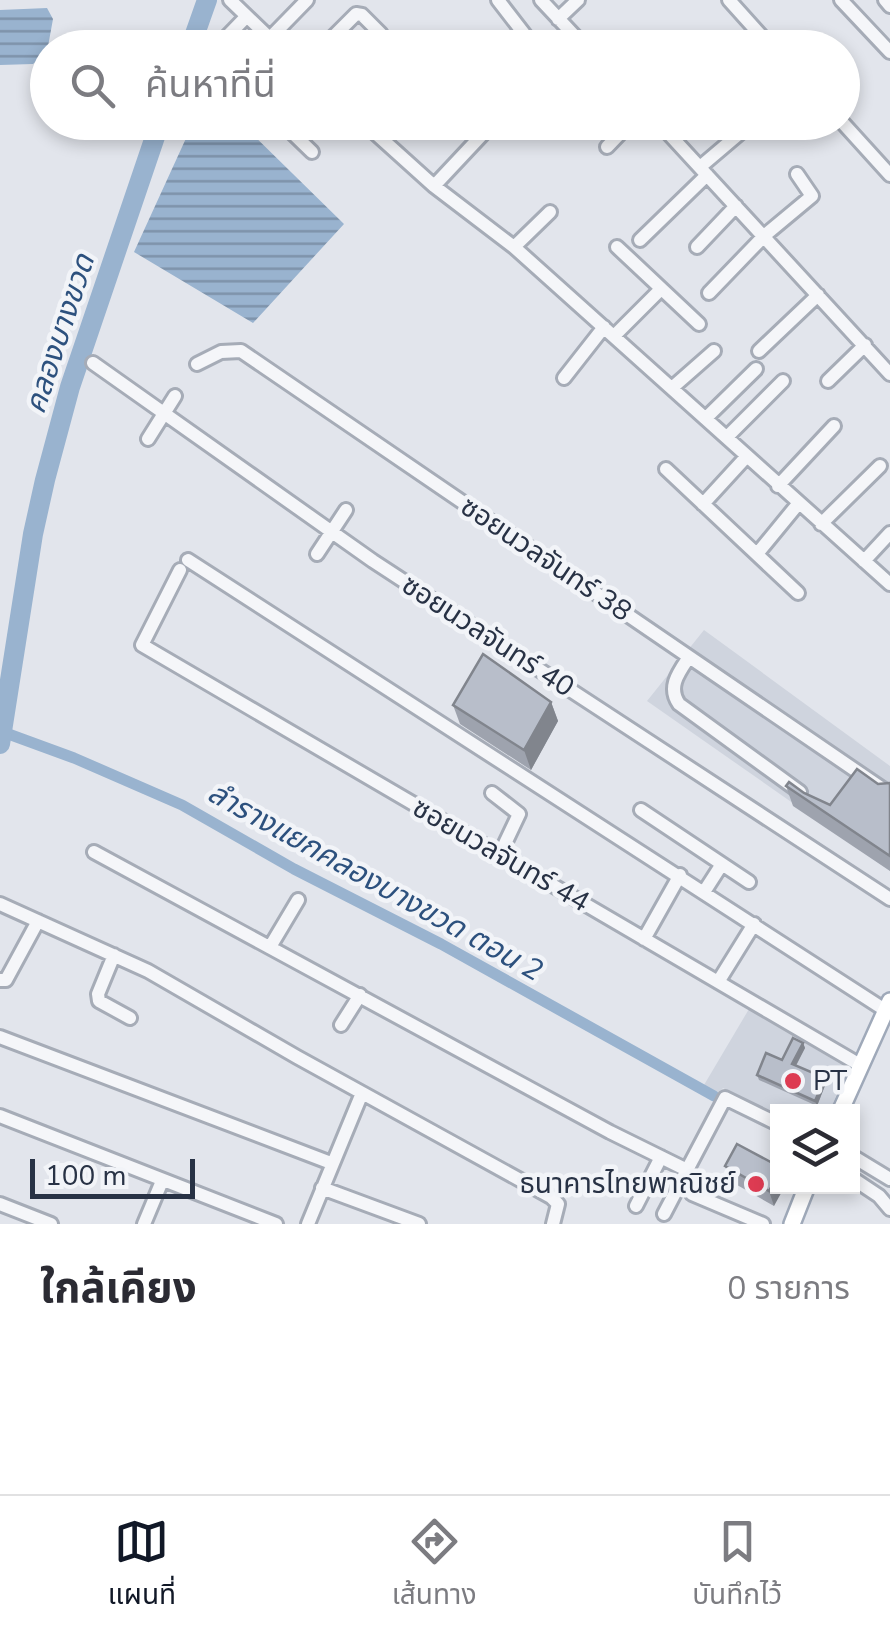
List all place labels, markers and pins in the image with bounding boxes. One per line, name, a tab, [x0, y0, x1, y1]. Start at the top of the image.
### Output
place label: PT	[813, 1062, 847, 1100]
marker: PT	[782, 1070, 804, 1092]
place label: ธนาคารไทยพาณิชย์	[520, 1165, 736, 1203]
marker: ธนาคารไทยพาณิชย์	[745, 1173, 767, 1195]

